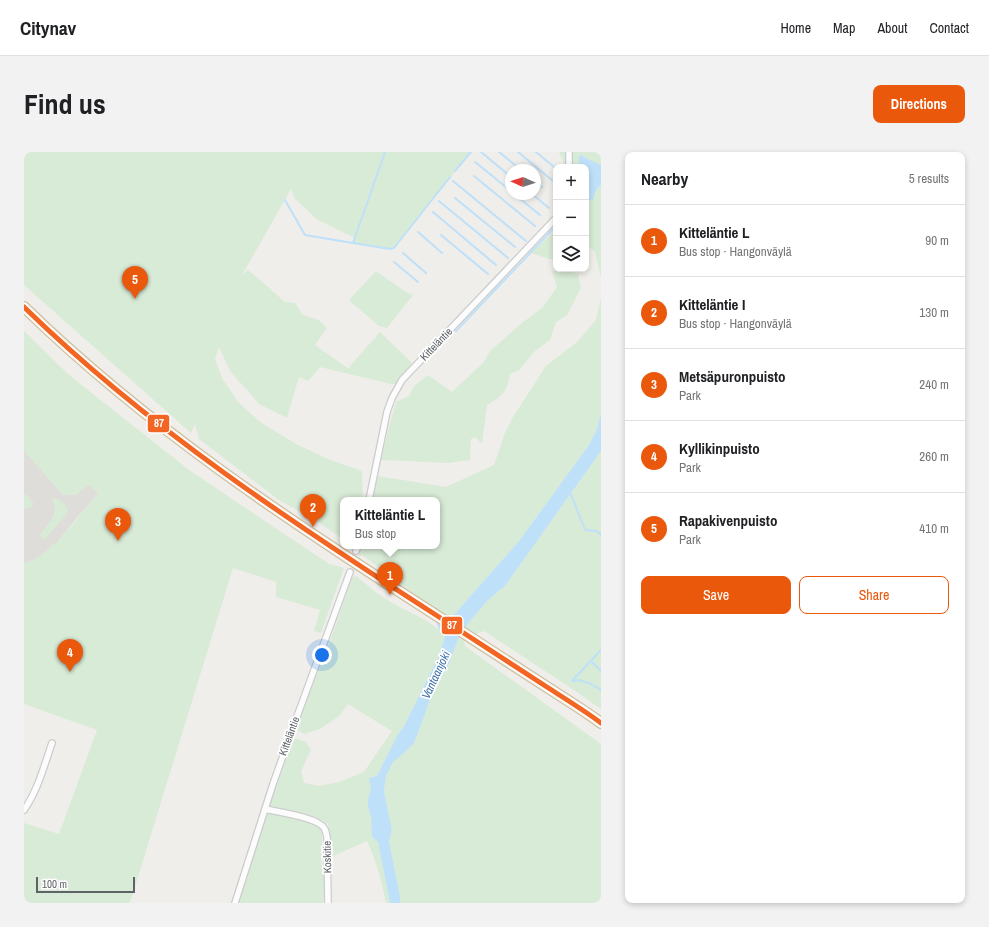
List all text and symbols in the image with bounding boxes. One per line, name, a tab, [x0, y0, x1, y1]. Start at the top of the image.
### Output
text: Citynav	[20, 15, 76, 41]
text: Home	[780, 19, 811, 37]
text: Map	[833, 19, 855, 37]
text: About	[877, 19, 907, 37]
text: Contact	[929, 19, 969, 37]
text: Find us	[24, 85, 106, 123]
button: Directions	[873, 85, 965, 123]
north arrow	[505, 164, 541, 200]
map controls	[553, 164, 589, 272]
button: +	[553, 164, 589, 200]
text: Nearby	[641, 167, 688, 190]
text: 5 results	[909, 170, 949, 187]
button: −	[553, 200, 589, 236]
text: Kitteläntie L	[679, 222, 749, 243]
text: 1	[651, 232, 657, 249]
text: 90 m	[925, 232, 949, 249]
button: layers	[553, 236, 589, 272]
text: Bus stop · Hangonväylä	[679, 243, 792, 260]
pin: 5	[122, 266, 148, 299]
text: Kitteläntie I	[679, 294, 745, 315]
text: 2	[651, 304, 657, 321]
text: 130 m	[919, 304, 949, 321]
text: Bus stop · Hangonväylä	[679, 315, 792, 332]
street label: Kitteläntie	[417, 325, 455, 363]
text: Metsäpuronpuisto	[679, 366, 786, 387]
text: 3	[651, 376, 657, 393]
text: 240 m	[919, 376, 949, 393]
text: Park	[679, 387, 701, 404]
line badge: 87	[147, 414, 170, 433]
text: 87	[154, 416, 164, 430]
text: Kyllikinpuisto	[679, 438, 760, 459]
text: 4	[651, 448, 657, 465]
text: 260 m	[919, 448, 949, 465]
text: Park	[679, 459, 701, 476]
pin: 2	[300, 494, 326, 527]
popup	[340, 497, 440, 549]
text: Kitteläntie L	[355, 504, 425, 525]
pin: 3	[105, 508, 131, 541]
text: Rapakivenpuisto	[679, 510, 777, 531]
text: 5	[651, 520, 657, 537]
text: 410 m	[919, 520, 949, 537]
text: Bus stop	[355, 525, 396, 542]
text: Park	[679, 531, 701, 548]
pin: 1	[377, 562, 403, 595]
button: Save	[641, 576, 791, 614]
button: Share	[799, 576, 949, 614]
line badge: 87	[441, 616, 463, 635]
text: 87	[447, 618, 457, 632]
pin: 4	[57, 639, 83, 672]
your location	[312, 645, 332, 665]
water label: Vantaanjoki	[418, 648, 454, 702]
street label: Kitteläntie	[275, 715, 303, 757]
street label: Koskitie	[320, 841, 334, 873]
scale bar	[36, 875, 135, 894]
text: 100 m	[42, 877, 67, 891]

